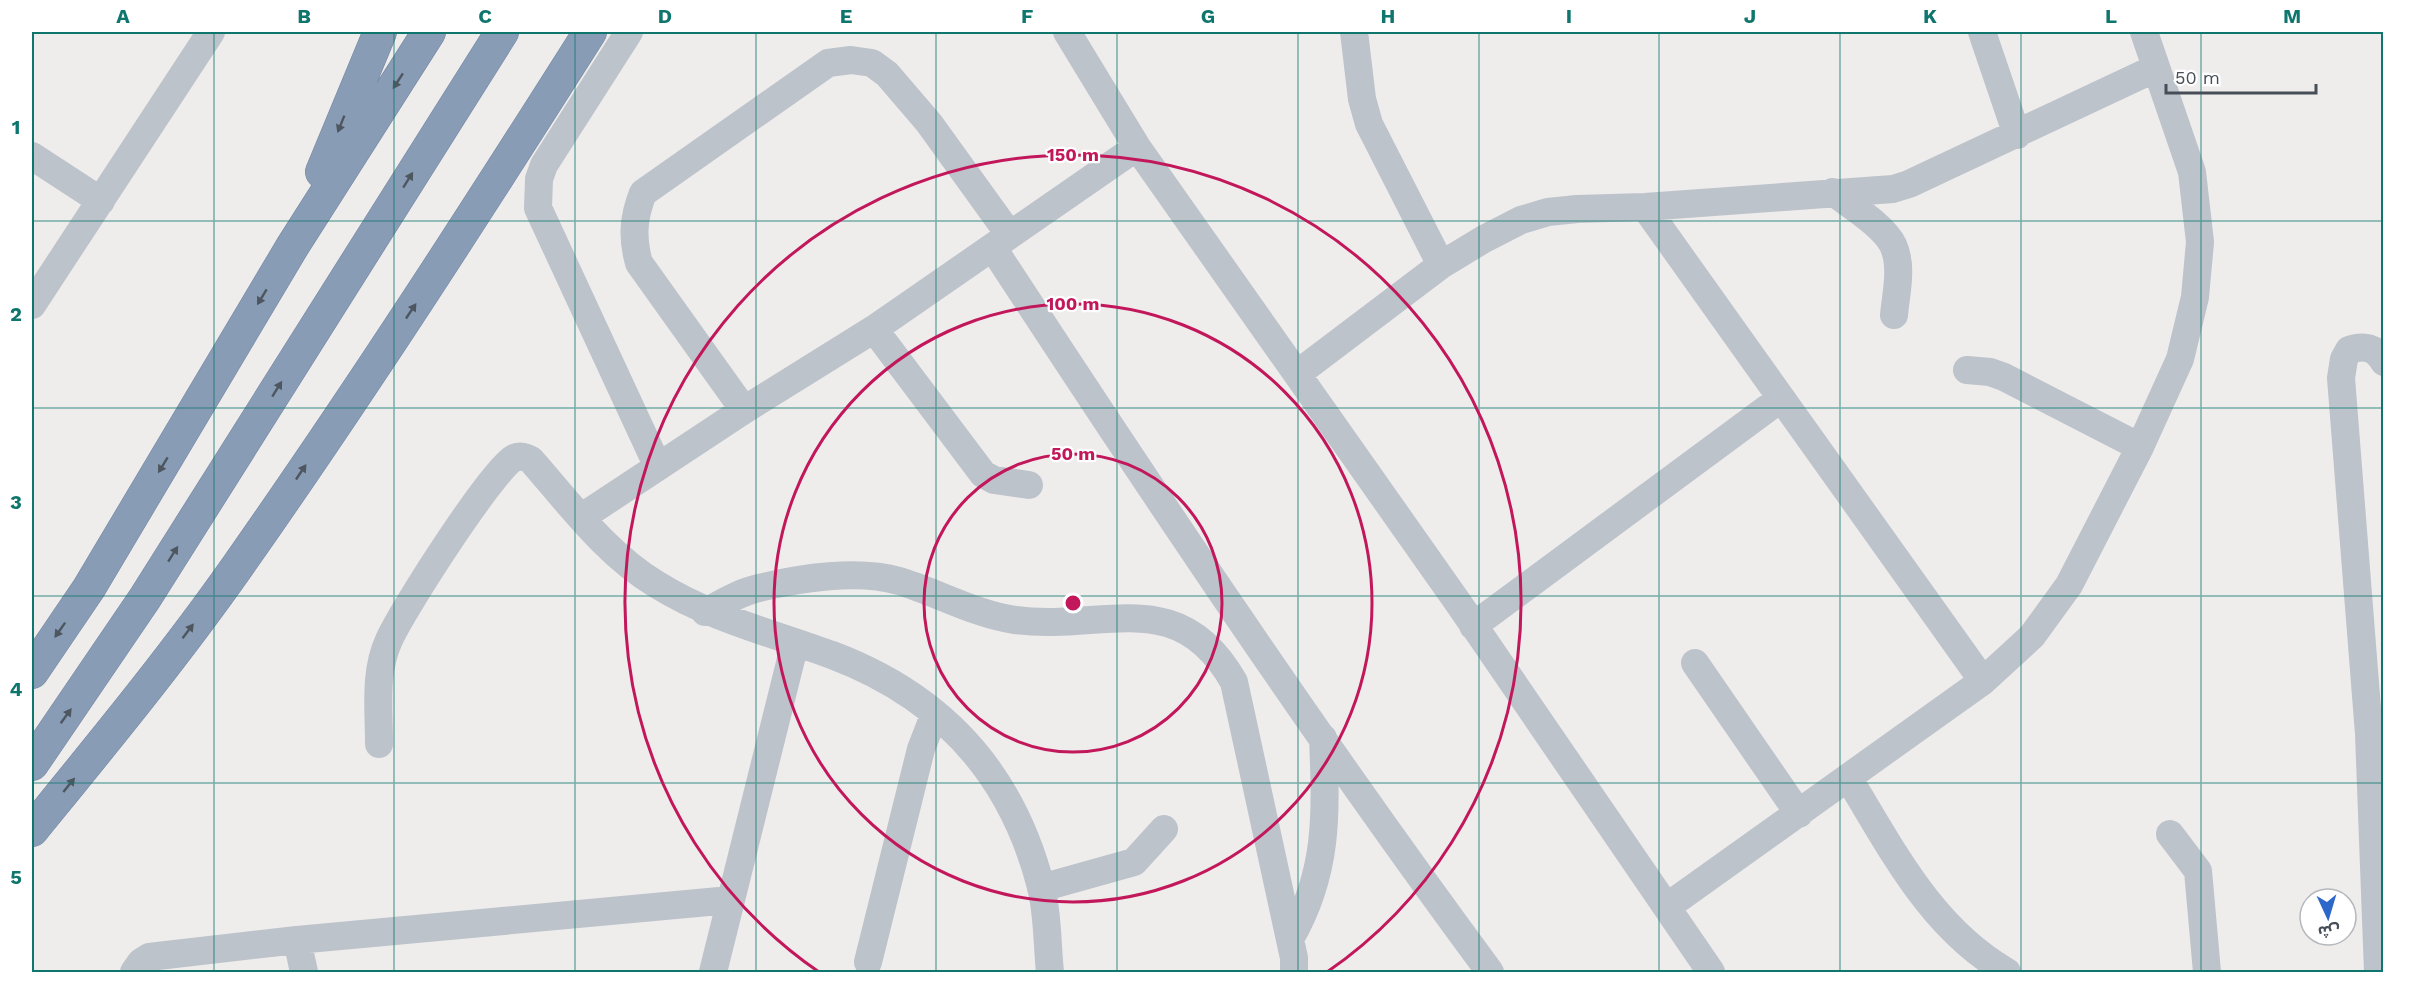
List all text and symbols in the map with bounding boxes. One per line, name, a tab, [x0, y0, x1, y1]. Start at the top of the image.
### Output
text: A	[116, 4, 130, 28]
text: B	[297, 4, 311, 28]
text: C	[478, 4, 492, 28]
text: D	[658, 4, 672, 28]
text: E	[840, 4, 852, 28]
text: F	[1021, 4, 1033, 28]
text: G	[1201, 4, 1215, 28]
text: H	[1381, 4, 1395, 28]
text: I	[1566, 4, 1572, 28]
text: J	[1744, 4, 1756, 28]
text: K	[1923, 4, 1937, 28]
text: L	[2105, 4, 2117, 28]
text: M	[2283, 4, 2301, 28]
scale bar	[2166, 57, 2316, 95]
text: 50 m	[2175, 67, 2220, 88]
one-way arrow	[393, 73, 404, 89]
text: 1	[12, 115, 20, 139]
one-way arrow	[336, 116, 346, 134]
text: 150 m	[1047, 144, 1099, 165]
one-way arrow	[403, 172, 414, 188]
one-way arrow	[257, 289, 268, 305]
text: 100 m	[1046, 293, 1100, 314]
text: 2	[10, 302, 22, 326]
one-way arrow	[405, 303, 417, 319]
one-way arrow	[271, 381, 282, 397]
text: 50 m	[1051, 443, 1095, 464]
one-way arrow	[158, 456, 168, 473]
one-way arrow	[295, 464, 306, 480]
text: 3	[10, 490, 22, 514]
one-way arrow	[168, 546, 179, 562]
centre of rings	[1063, 593, 1083, 613]
one-way arrow	[54, 622, 66, 638]
one-way arrow	[182, 623, 194, 638]
text: 4	[10, 677, 23, 701]
one-way arrow	[60, 709, 72, 725]
one-way arrow	[62, 777, 75, 793]
text: 5	[10, 865, 22, 889]
north arrow	[2298, 887, 2358, 947]
text: ش	[2317, 921, 2341, 942]

